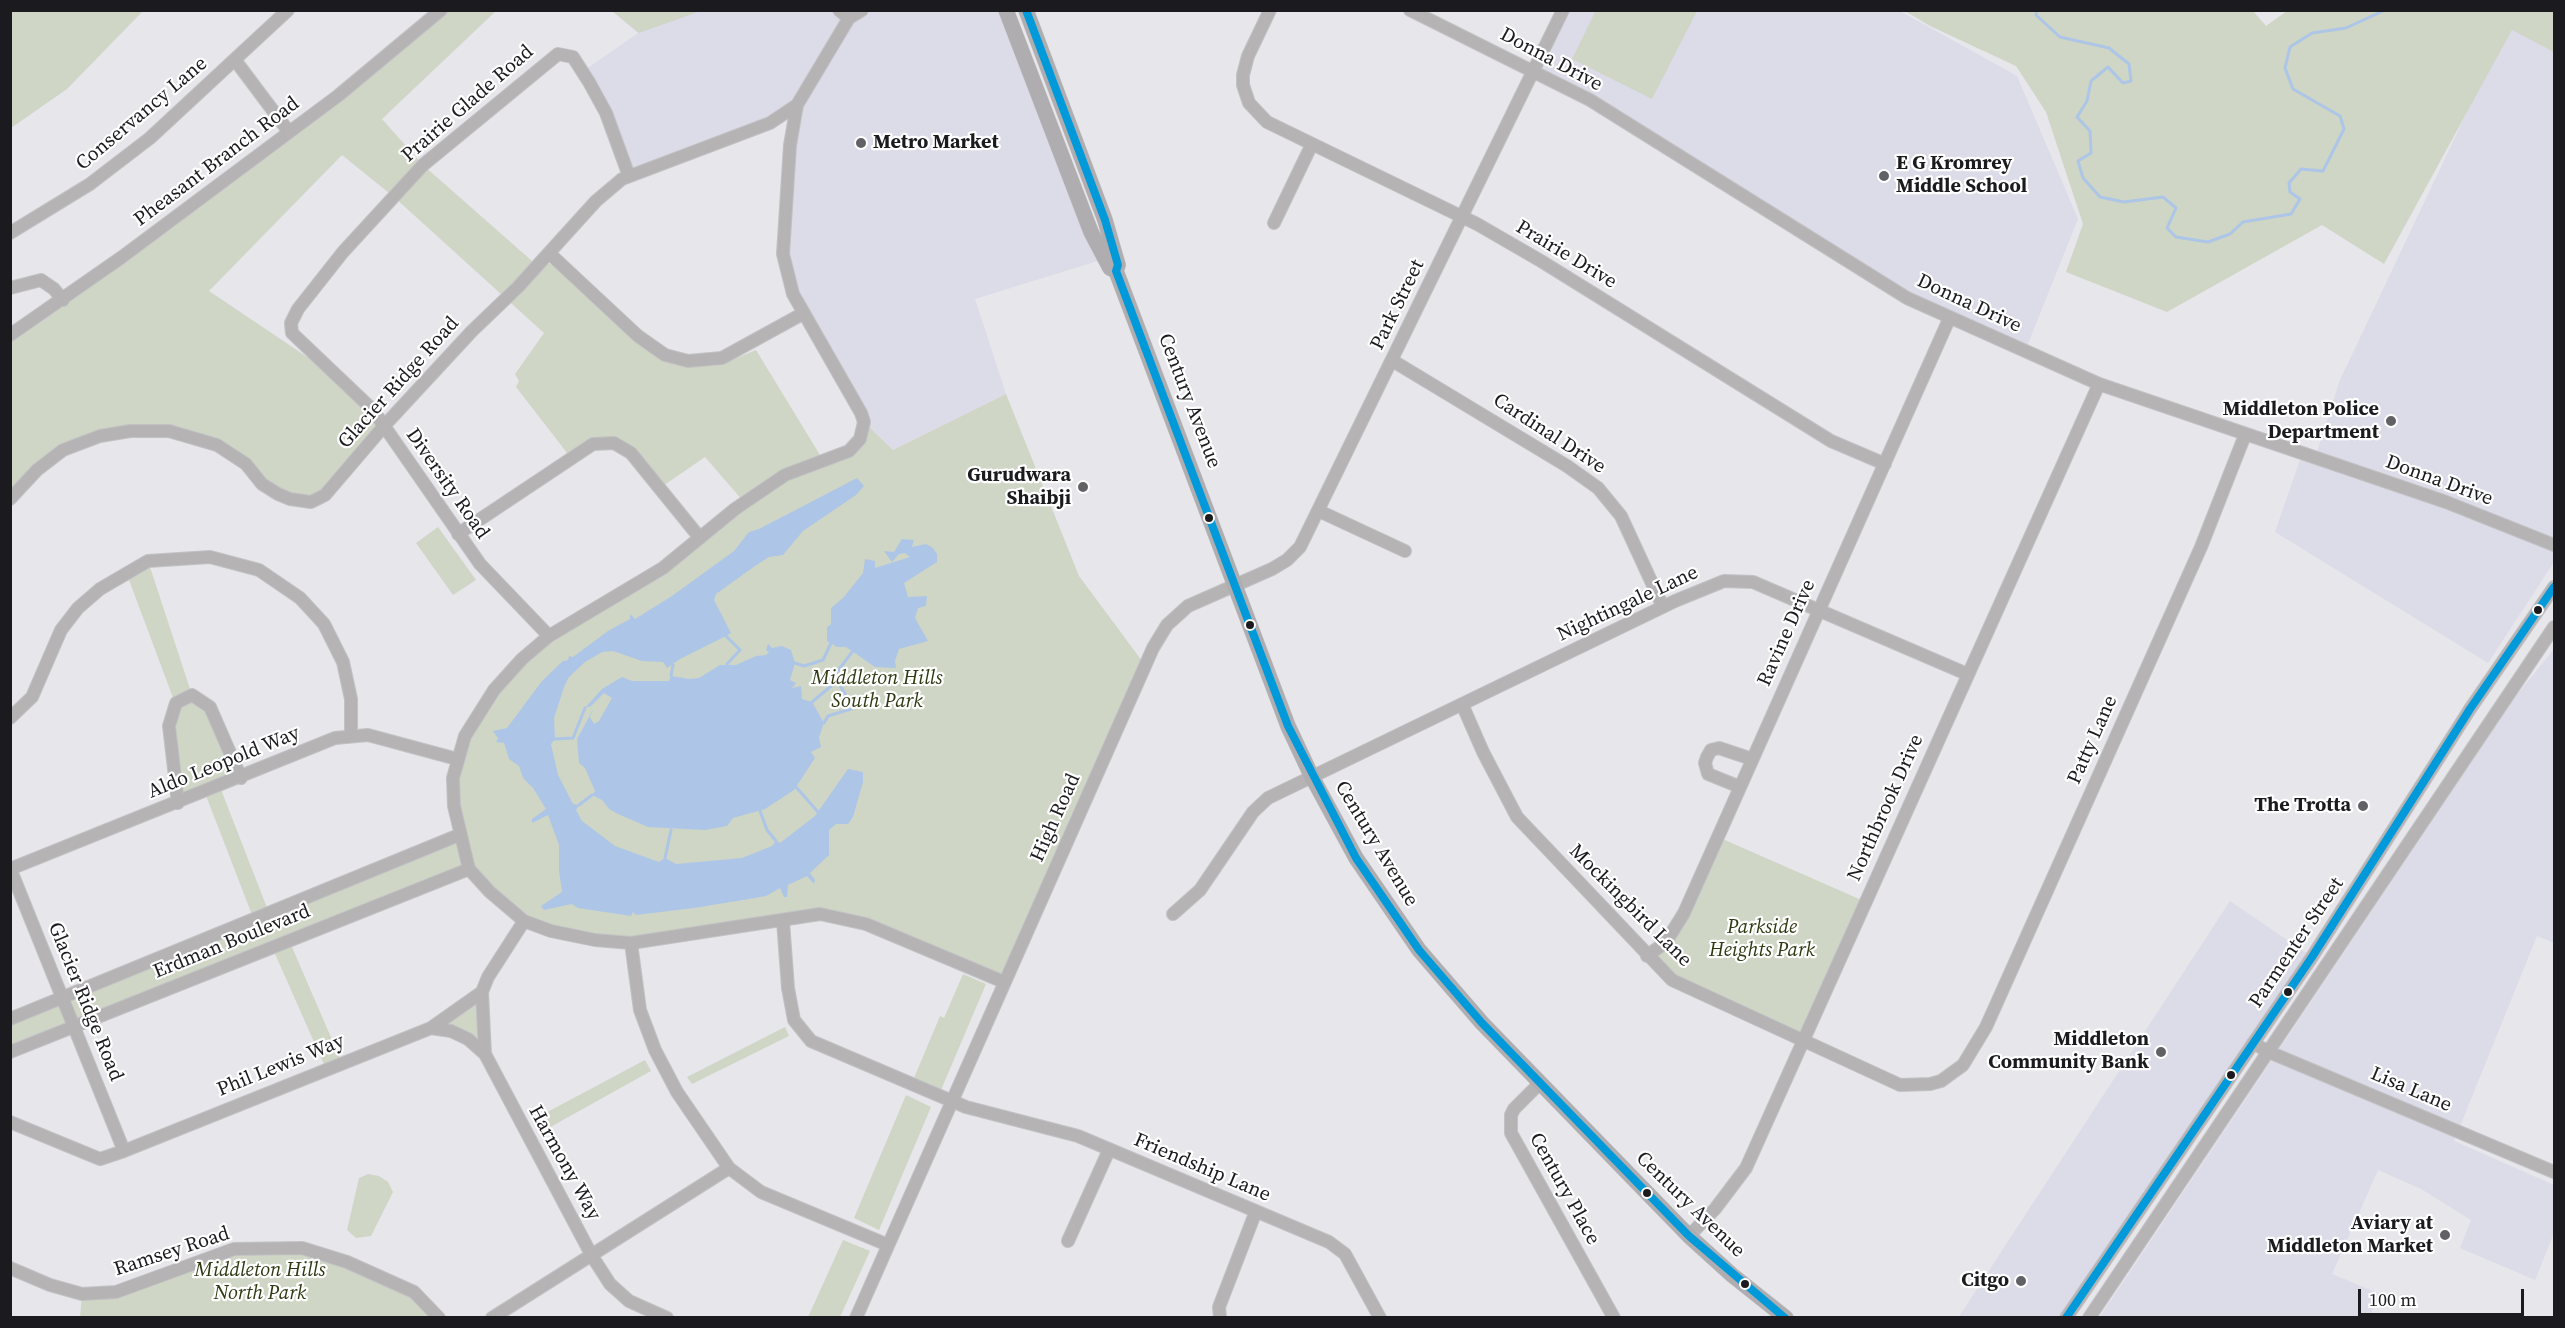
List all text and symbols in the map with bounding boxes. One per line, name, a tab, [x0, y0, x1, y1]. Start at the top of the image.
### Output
street label: Donna Drive	[1496, 23, 1606, 97]
street label: Prairie Glade Road	[397, 40, 539, 168]
street label: Conservancy Lane	[71, 52, 213, 176]
street label: Pheasant Branch Road	[130, 92, 304, 232]
place label: Metro Market	[873, 131, 999, 155]
marker: Metro Market	[854, 136, 868, 150]
place label: E G Kromrey Middle School	[1896, 152, 2027, 199]
marker: E G Kromrey Middle School	[1877, 169, 1891, 183]
street label: Prairie Drive	[1511, 215, 1621, 295]
street label: Park Street	[1366, 256, 1430, 354]
street label: Donna Drive	[1913, 269, 2025, 339]
street label: Glacier Ridge Road	[334, 312, 464, 454]
street label: Century Avenue	[1152, 330, 1226, 472]
street label: Cardinal Drive	[1488, 389, 1610, 479]
place label: Middleton Police Department	[2223, 398, 2379, 445]
marker: Middleton Police Department	[2384, 414, 2398, 428]
street label: Diversity Road	[400, 424, 494, 544]
street label: Donna Drive	[2382, 450, 2496, 512]
place label: Gurudwara Shaibji	[967, 464, 1071, 511]
marker: Gurudwara Shaibji	[1076, 480, 1090, 494]
unlabelled marker	[1203, 512, 1215, 524]
street label: Nightingale Lane	[1554, 561, 1702, 647]
street label: Ravine Drive	[1753, 576, 1821, 690]
unlabelled marker	[2532, 604, 2544, 616]
unlabelled marker	[1244, 619, 1256, 631]
park label: Middleton Hills South Park	[812, 667, 942, 714]
street label: Patty Lane	[2063, 692, 2123, 788]
street label: Aldo Leopold Way	[145, 722, 303, 804]
street label: Northbrook Drive	[1843, 731, 1929, 885]
street label: High Road	[1026, 770, 1086, 866]
street label: Century Avenue	[1329, 777, 1423, 911]
place label: The Trotta	[2254, 794, 2351, 818]
marker: The Trotta	[2356, 799, 2370, 813]
street label: Mockingbird Lane	[1564, 840, 1696, 972]
street label: Parmenter Street	[2245, 873, 2349, 1013]
street label: Erdman Boulevard	[150, 900, 314, 984]
park label: Parkside Heights Park	[1709, 916, 1815, 963]
street label: Glacier Ridge Road	[42, 919, 128, 1085]
unlabelled marker	[2282, 986, 2294, 998]
place label: Middleton Community Bank	[1988, 1028, 2149, 1075]
street label: Phil Lewis Way	[214, 1030, 348, 1102]
marker: Middleton Community Bank	[2154, 1045, 2168, 1059]
street label: Lisa Lane	[2367, 1062, 2455, 1118]
unlabelled marker	[2225, 1069, 2237, 1081]
street label: Harmony Way	[523, 1101, 605, 1225]
street label: Friendship Lane	[1130, 1128, 1274, 1208]
street label: Century Place	[1523, 1129, 1605, 1249]
street label: Century Avenue	[1631, 1147, 1749, 1263]
unlabelled marker	[1641, 1187, 1653, 1199]
place label: Aviary at Middleton Market	[2267, 1212, 2433, 1259]
street label: Ramsey Road	[111, 1222, 233, 1282]
marker: Aviary at Middleton Market	[2438, 1228, 2452, 1242]
park label: Middleton Hills North Park	[195, 1259, 325, 1306]
place label: Citgo	[1961, 1269, 2009, 1293]
marker: Citgo	[2014, 1274, 2028, 1288]
scale bar	[2361, 1277, 2528, 1315]
unlabelled marker	[1739, 1278, 1751, 1290]
text: 100 m	[2369, 1287, 2416, 1312]

